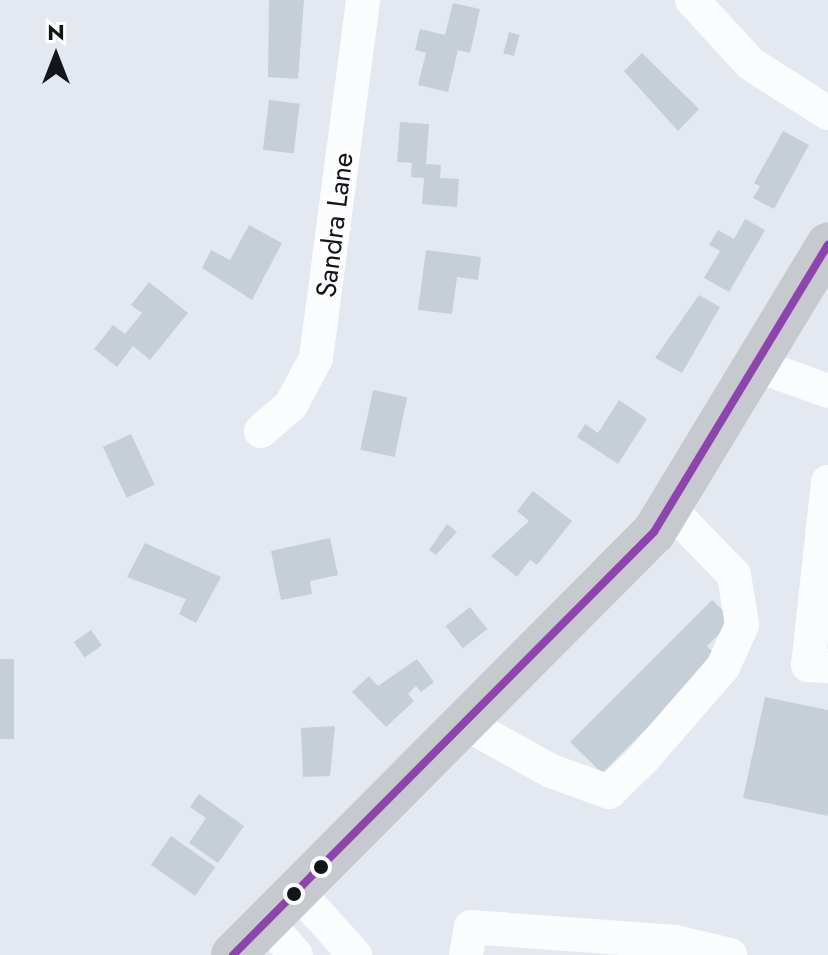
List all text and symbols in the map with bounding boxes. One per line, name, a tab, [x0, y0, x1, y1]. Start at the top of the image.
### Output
north arrow	[16, 16, 96, 96]
text: N	[47, 16, 65, 48]
street label: Sandra Lane	[309, 150, 361, 300]
unlabelled marker	[313, 859, 329, 875]
unlabelled marker	[286, 886, 302, 902]

